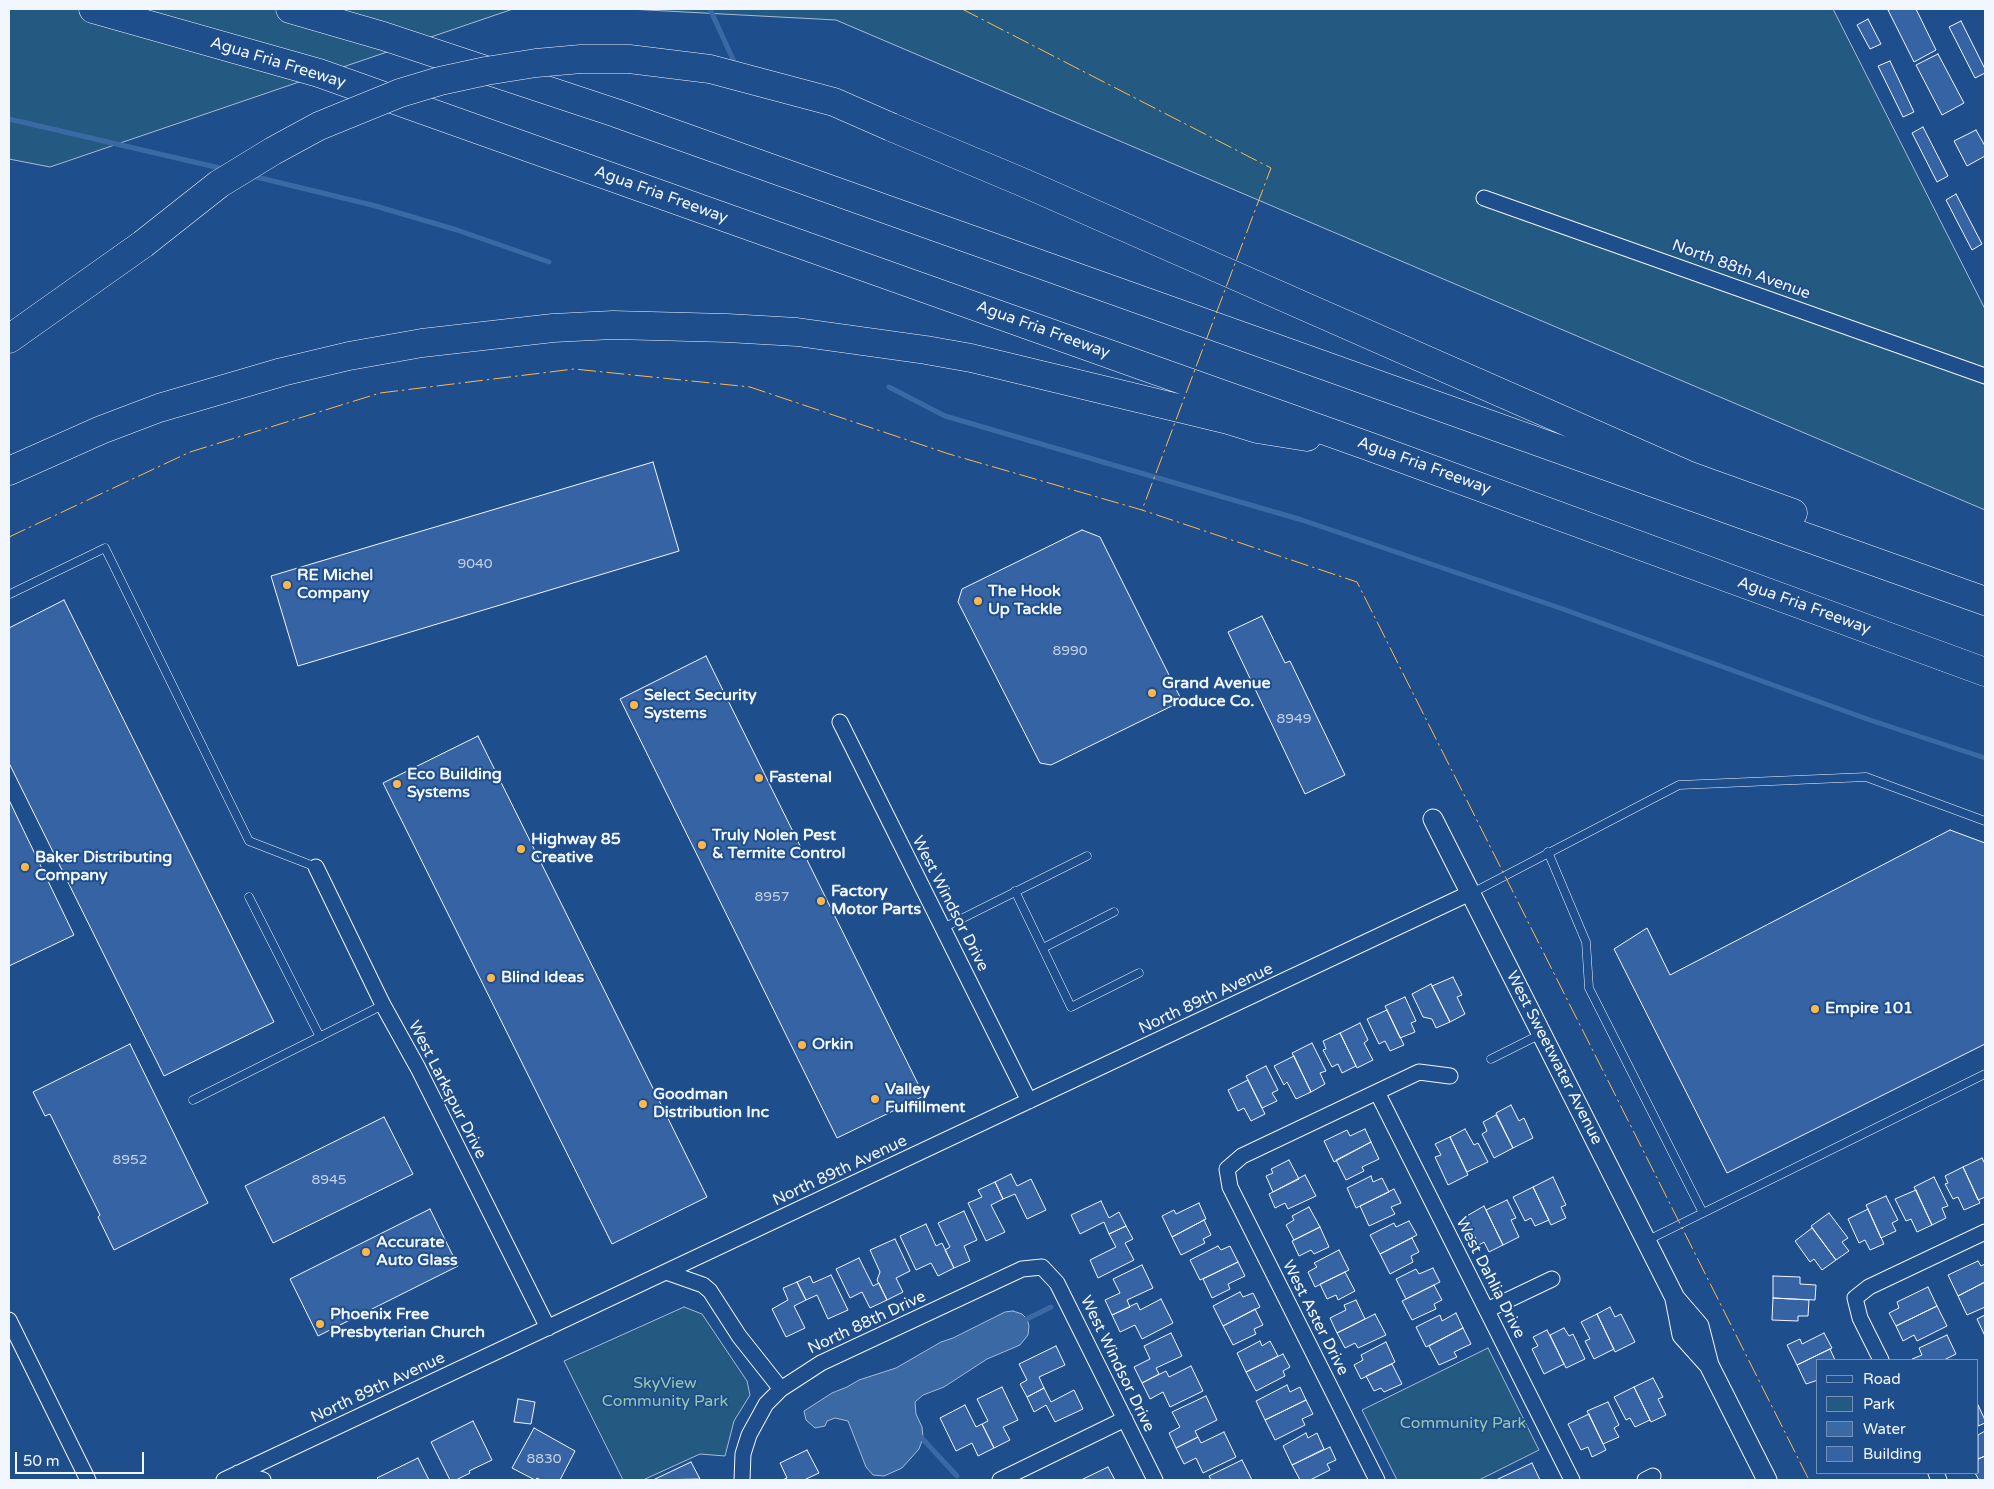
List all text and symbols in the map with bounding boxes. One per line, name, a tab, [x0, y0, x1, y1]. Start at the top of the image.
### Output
street label: Agua Fria Freeway	[208, 33, 348, 93]
street label: Agua Fria Freeway	[592, 162, 730, 228]
street label: North 88th Avenue	[1669, 236, 1813, 304]
street label: Agua Fria Freeway	[974, 297, 1112, 363]
street label: Agua Fria Freeway	[1355, 433, 1493, 499]
house number: 9040	[457, 556, 493, 572]
place label: RE Michel Company	[297, 566, 373, 604]
street label: Agua Fria Freeway	[1735, 573, 1873, 639]
marker: RE Michel Company	[281, 579, 293, 591]
place label: The Hook Up Tackle	[988, 582, 1062, 620]
marker: The Hook Up Tackle	[972, 595, 984, 607]
house number: 8990	[1052, 643, 1088, 659]
place label: Grand Avenue Produce Co.	[1162, 674, 1270, 712]
place label: Select Security Systems	[644, 686, 757, 724]
marker: Grand Avenue Produce Co.	[1146, 687, 1158, 699]
marker: Select Security Systems	[628, 699, 640, 711]
house number: 8949	[1276, 711, 1312, 727]
place label: Eco Building Systems	[407, 765, 502, 803]
place label: Fastenal	[769, 768, 832, 788]
marker: Fastenal	[753, 772, 765, 784]
marker: Eco Building Systems	[391, 778, 403, 790]
place label: Truly Nolen Pest & Termite Control	[712, 826, 846, 864]
place label: Highway 85 Creative	[531, 830, 621, 868]
street label: West Windsor Drive	[908, 833, 992, 975]
marker: Truly Nolen Pest & Termite Control	[696, 839, 708, 851]
marker: Highway 85 Creative	[515, 843, 527, 855]
place label: Baker Distributing Company	[35, 848, 172, 886]
marker: Baker Distributing Company	[19, 861, 31, 873]
place label: Factory Motor Parts	[831, 882, 921, 920]
house number: 8957	[754, 889, 790, 905]
marker: Factory Motor Parts	[815, 895, 827, 907]
street label: North 89th Avenue	[1136, 959, 1276, 1039]
place label: Blind Ideas	[501, 968, 584, 988]
street label: West Sweetwater Avenue	[1502, 968, 1606, 1148]
marker: Blind Ideas	[485, 972, 497, 984]
place label: Empire 101	[1825, 999, 1913, 1019]
marker: Empire 101	[1809, 1003, 1821, 1015]
street label: West Larkspur Drive	[404, 1018, 490, 1162]
place label: Orkin	[812, 1035, 853, 1055]
marker: Orkin	[796, 1039, 808, 1051]
place label: Valley Fulfillment	[885, 1080, 965, 1118]
place label: Goodman Distribution Inc	[653, 1085, 769, 1123]
marker: Valley Fulfillment	[869, 1093, 881, 1105]
marker: Goodman Distribution Inc	[637, 1098, 649, 1110]
street label: North 89th Avenue	[770, 1131, 910, 1211]
house number: 8952	[112, 1152, 148, 1168]
house number: 8945	[311, 1172, 347, 1188]
street label: West Dahlia Drive	[1451, 1214, 1529, 1342]
place label: Accurate Auto Glass	[376, 1233, 458, 1271]
marker: Accurate Auto Glass	[360, 1246, 372, 1258]
street label: West Aster Drive	[1278, 1257, 1352, 1379]
street label: North 88th Drive	[805, 1287, 929, 1359]
street label: West Windsor Drive	[1076, 1293, 1158, 1435]
place label: Phoenix Free Presbyterian Church	[330, 1305, 485, 1343]
marker: Phoenix Free Presbyterian Church	[314, 1318, 326, 1330]
street label: North 89th Avenue	[308, 1348, 448, 1428]
legend	[1816, 1359, 1979, 1474]
text: Road	[1863, 1370, 1901, 1388]
park label: SkyView Community Park	[602, 1374, 728, 1412]
text: Park	[1863, 1395, 1895, 1413]
park label: Community Park	[1400, 1414, 1526, 1434]
text: Water	[1863, 1420, 1906, 1438]
scale bar	[18, 1442, 146, 1474]
text: Building	[1863, 1445, 1922, 1463]
house number: 8830	[526, 1451, 562, 1467]
text: 50 m	[23, 1452, 60, 1470]

